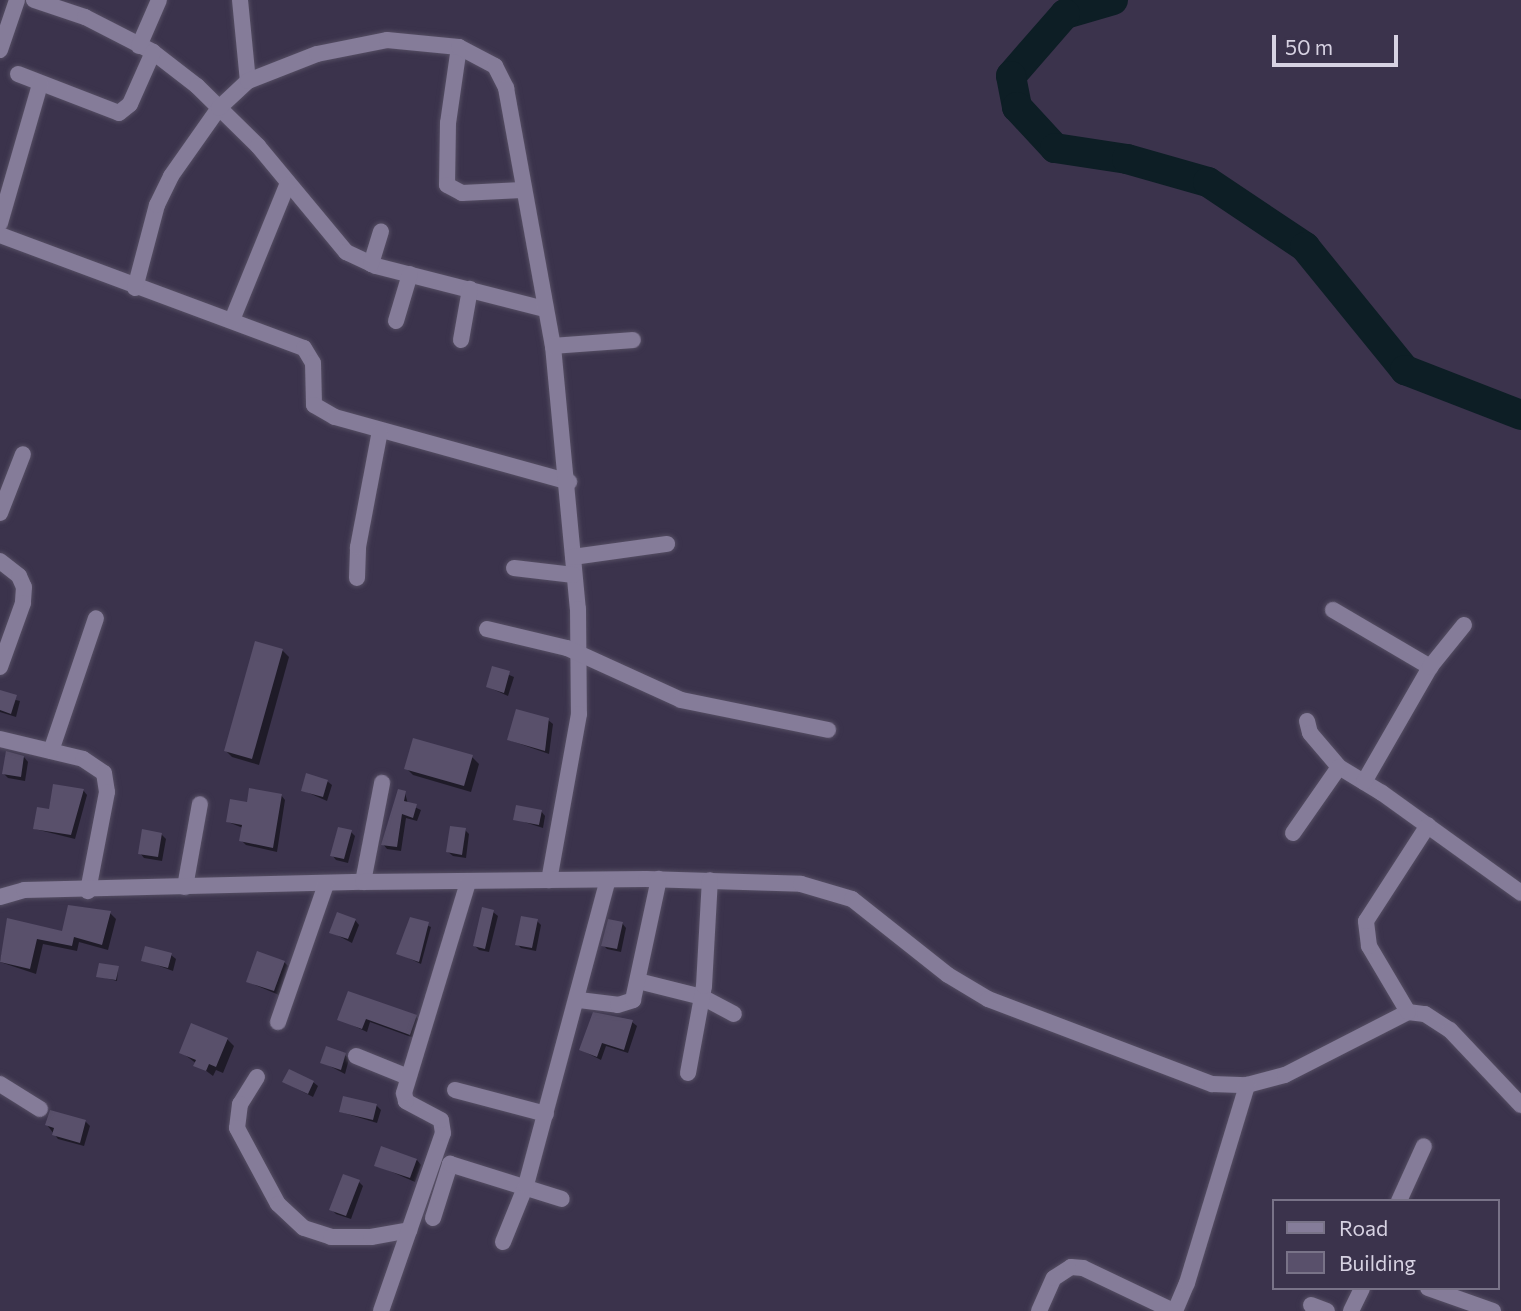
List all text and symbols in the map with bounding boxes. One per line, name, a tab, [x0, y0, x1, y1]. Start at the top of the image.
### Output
scale bar	[1276, 21, 1402, 65]
text: 50 m	[1285, 34, 1333, 59]
legend	[1272, 1199, 1500, 1290]
text: Road	[1339, 1215, 1388, 1240]
text: Building	[1339, 1250, 1416, 1275]

